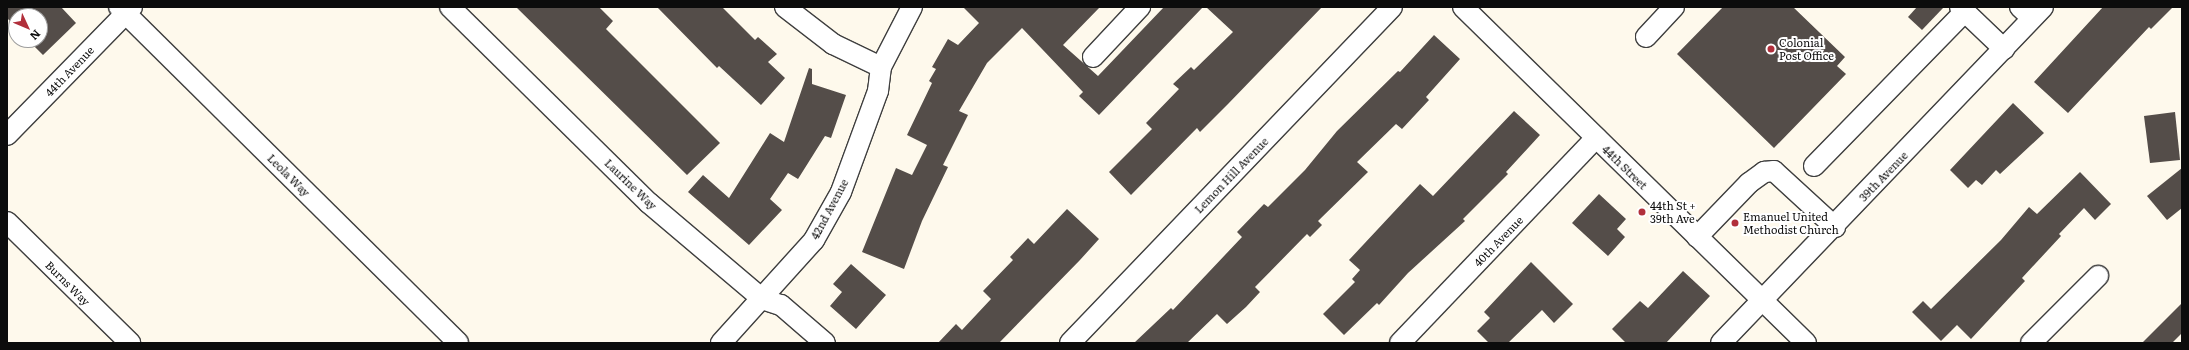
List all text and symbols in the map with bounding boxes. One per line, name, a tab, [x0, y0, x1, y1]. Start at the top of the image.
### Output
north arrow	[8, 8, 48, 48]
text: N	[27, 27, 45, 45]
place label: Colonial Post Office	[1779, 36, 1834, 62]
street label: 44th Avenue	[42, 43, 96, 99]
marker: Colonial Post Office	[1766, 44, 1776, 54]
street label: Lemon Hill Avenue	[1191, 134, 1271, 216]
street label: 44th Street	[1600, 142, 1650, 192]
street label: 39th Avenue	[1856, 148, 1910, 204]
street label: Leola Way	[265, 151, 313, 199]
street label: Laurine Way	[602, 156, 660, 212]
street label: 42nd Avenue	[808, 177, 850, 241]
place label: 44th St + 39th Ave	[1650, 199, 1696, 225]
marker: 44th St + 39th Ave	[1637, 207, 1647, 217]
place label: Emanuel United Methodist Church	[1743, 210, 1839, 236]
street label: 40th Avenue	[1471, 213, 1525, 269]
marker: Emanuel United Methodist Church	[1730, 218, 1740, 228]
street label: Burns Way	[43, 258, 93, 308]

